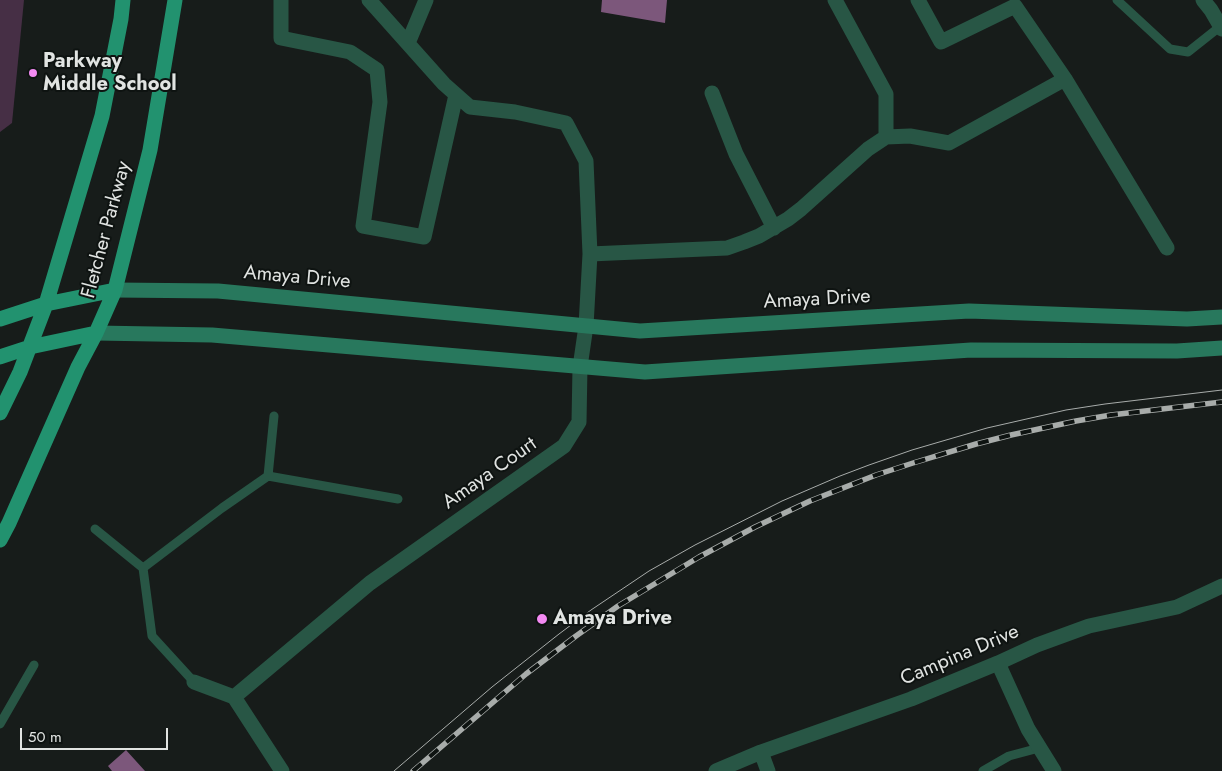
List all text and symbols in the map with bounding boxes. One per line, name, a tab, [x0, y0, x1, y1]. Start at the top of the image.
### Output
place label: Parkway Middle School	[43, 50, 177, 97]
marker: Parkway Middle School	[27, 67, 39, 79]
street label: Fletcher Parkway	[77, 159, 137, 301]
street label: Amaya Drive	[243, 261, 351, 295]
street label: Amaya Drive	[763, 285, 871, 315]
street label: Amaya Court	[438, 433, 542, 515]
place label: Amaya Drive	[553, 607, 672, 631]
marker: Amaya Drive	[535, 612, 549, 626]
street label: Campina Drive	[897, 620, 1023, 692]
scale bar	[22, 718, 170, 750]
text: 50 m	[28, 726, 62, 748]

